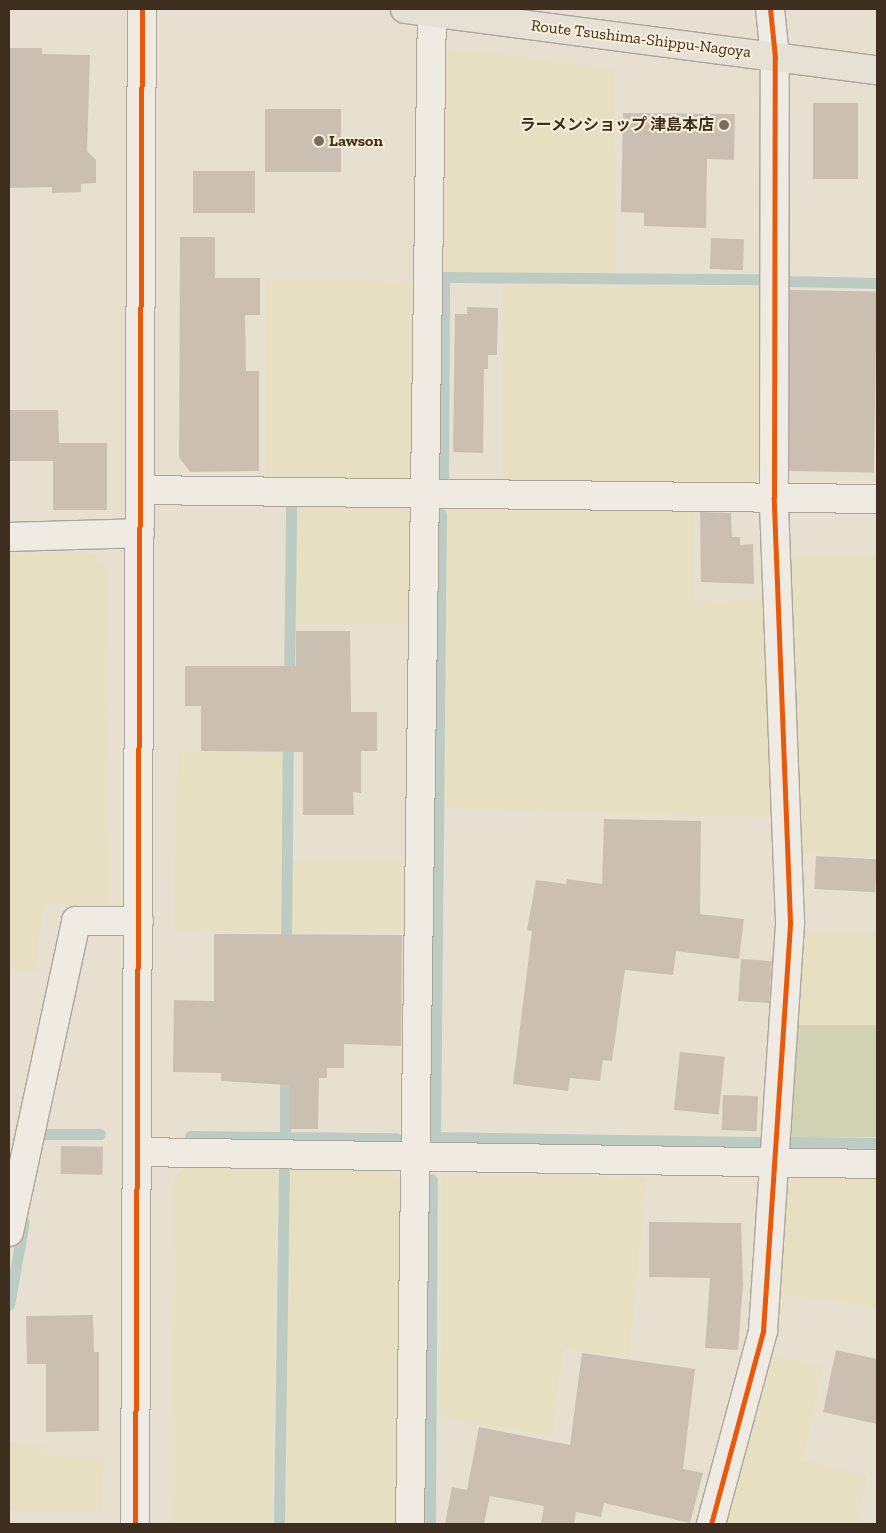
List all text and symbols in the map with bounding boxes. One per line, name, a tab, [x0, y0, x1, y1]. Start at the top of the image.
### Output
street label: Route Tsushima-Shippu-Nagoya	[530, 16, 752, 62]
place label: ラーメンショップ 津島本店	[519, 115, 714, 135]
marker: ラーメンショップ 津島本店	[718, 119, 730, 131]
place label: Lawson	[329, 131, 383, 151]
marker: Lawson	[313, 135, 325, 147]

